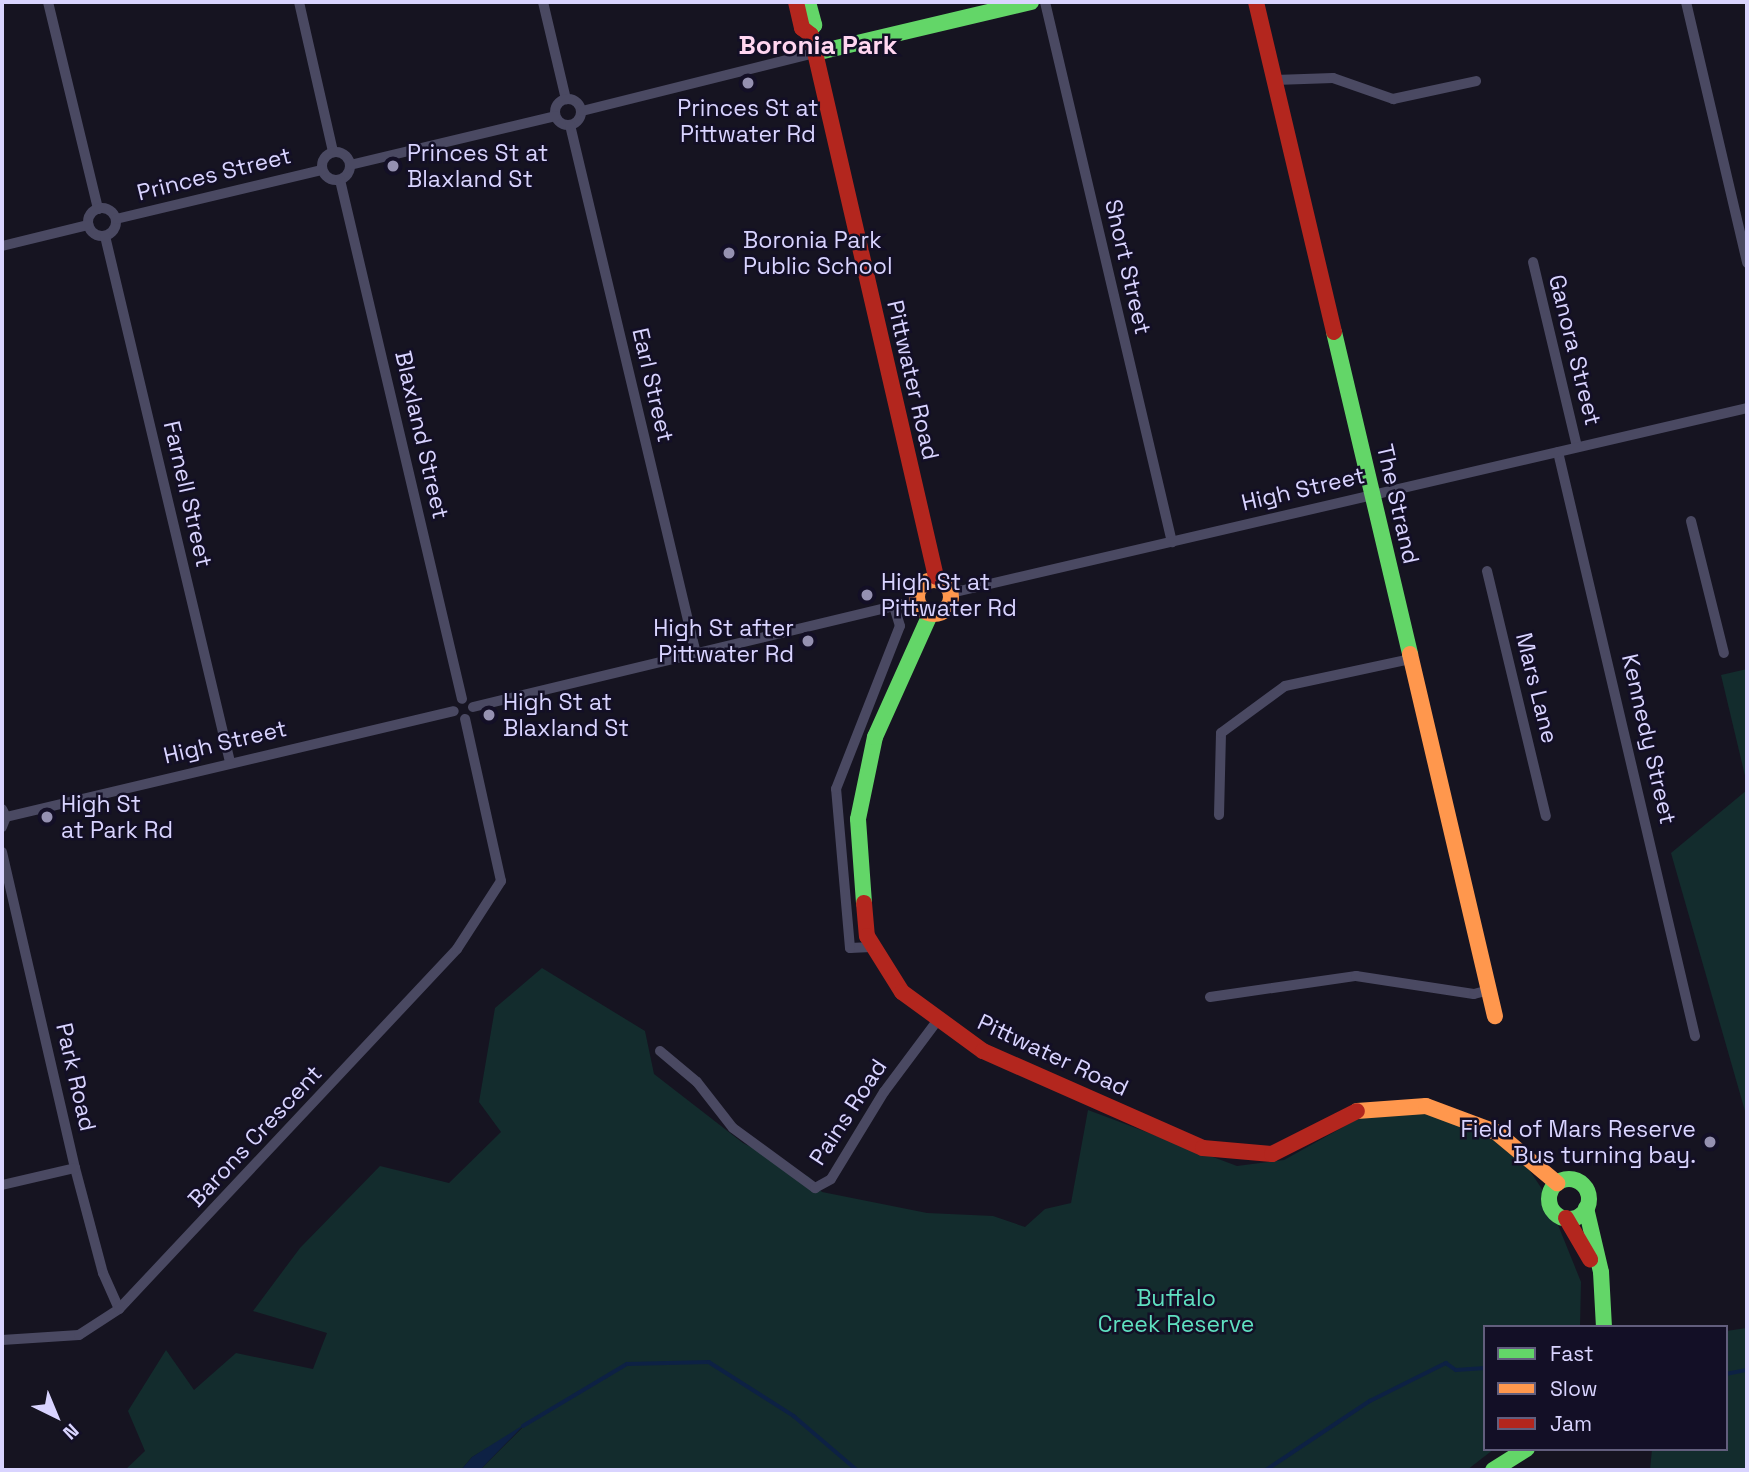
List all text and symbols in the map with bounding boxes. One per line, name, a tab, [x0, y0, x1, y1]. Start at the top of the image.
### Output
district label: Boronia Park	[739, 30, 897, 62]
marker: Princes St at Pittwater Rd	[740, 75, 756, 91]
place label: Princes St at Pittwater Rd	[677, 94, 819, 148]
place label: Princes St at Blaxland St	[407, 139, 548, 193]
street label: Princes Street	[134, 142, 294, 206]
marker: Princes St at Blaxland St	[385, 158, 401, 174]
street label: Short Street	[1099, 197, 1157, 337]
place label: Boronia Park Public School	[743, 226, 893, 280]
marker: Boronia Park Public School	[721, 245, 737, 261]
street label: Ganora Street	[1543, 272, 1607, 428]
street label: Pittwater Road	[881, 297, 945, 463]
street label: Earl Street	[626, 325, 680, 445]
street label: Blaxland Street	[389, 348, 455, 522]
street label: Farnell Street	[158, 418, 218, 570]
street label: The Strand	[1371, 441, 1425, 567]
street label: High Street	[1239, 461, 1367, 517]
place label: High St at Pittwater Rd	[881, 568, 1017, 622]
marker: High St at Pittwater Rd	[859, 587, 875, 603]
place label: High St after Pittwater Rd	[653, 614, 794, 668]
street label: Mars Lane	[1510, 630, 1564, 746]
marker: High St after Pittwater Rd	[800, 633, 816, 649]
street label: Kennedy Street	[1616, 651, 1682, 827]
place label: High St at Blaxland St	[503, 688, 629, 742]
marker: High St at Blaxland St	[481, 707, 497, 723]
street label: High Street	[161, 714, 289, 770]
place label: High St at Park Rd	[61, 790, 173, 844]
marker: High St at Park Rd	[39, 809, 55, 825]
street label: Pittwater Road	[973, 1008, 1133, 1102]
street label: Park Road	[50, 1020, 102, 1134]
street label: Pains Road	[803, 1054, 893, 1170]
street label: Barons Crescent	[182, 1059, 328, 1213]
place label: Field of Mars Reserve Bus turning bay.	[1460, 1115, 1696, 1169]
marker: Field of Mars Reserve Bus turning bay.	[1702, 1134, 1718, 1150]
park label: Buffalo Creek Reserve	[1098, 1284, 1254, 1338]
legend	[1483, 1325, 1728, 1451]
text: Fast	[1550, 1340, 1594, 1367]
text: Slow	[1550, 1375, 1598, 1402]
north arrow	[21, 1381, 91, 1451]
text: Jam	[1550, 1410, 1592, 1437]
text: N	[57, 1418, 84, 1445]

